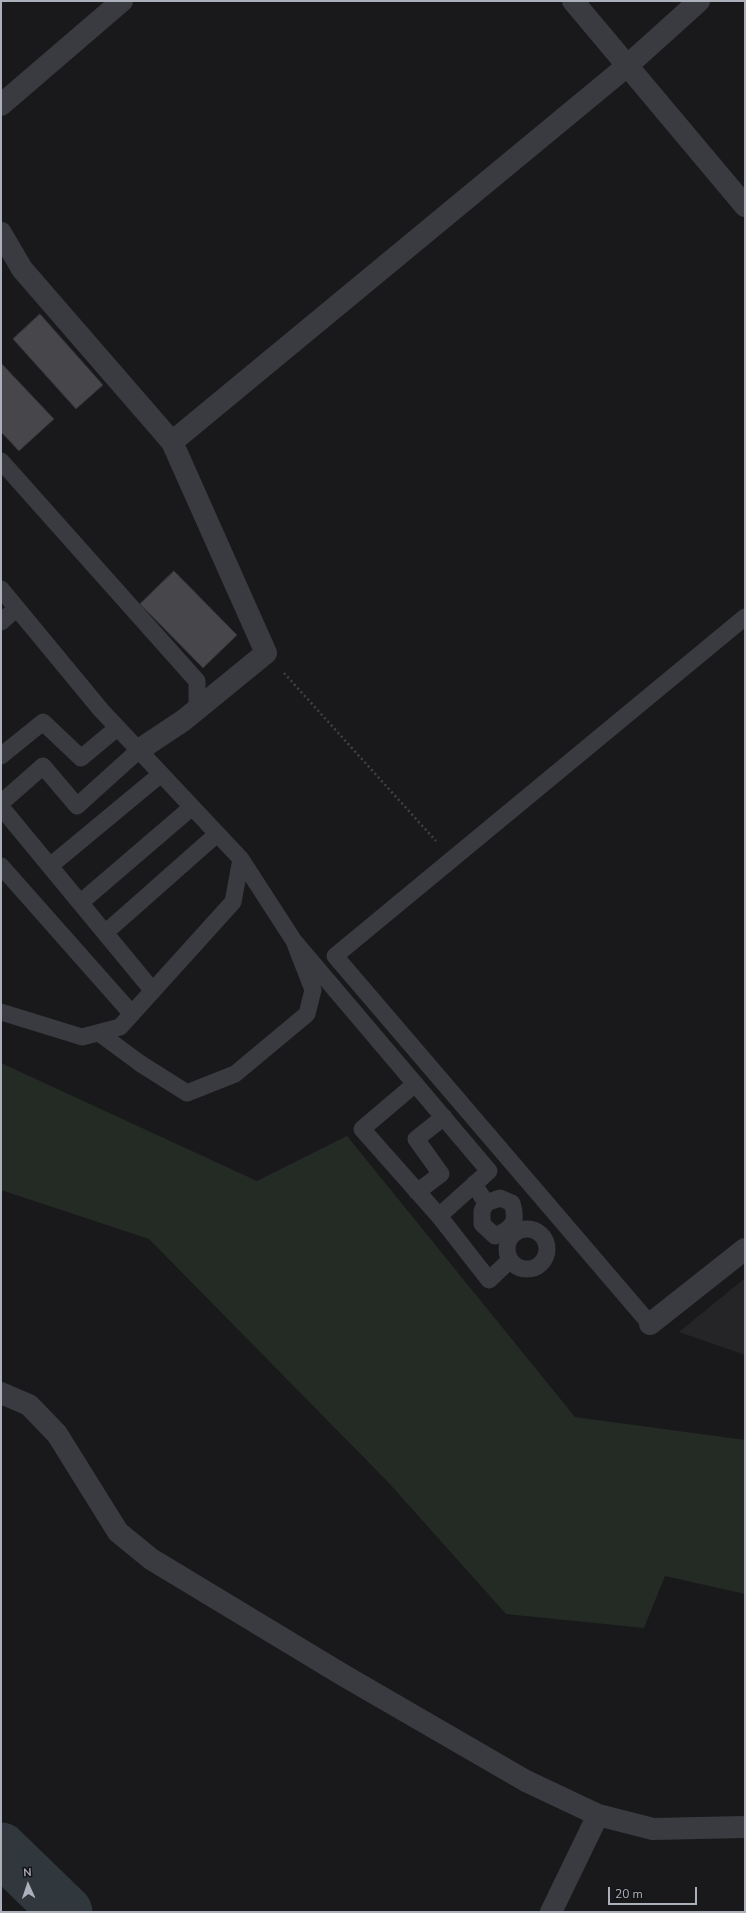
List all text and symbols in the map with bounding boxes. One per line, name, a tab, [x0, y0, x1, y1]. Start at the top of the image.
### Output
north arrow	[8, 1865, 48, 1905]
text: N	[23, 1865, 32, 1880]
scale bar	[610, 1879, 699, 1905]
text: 20 m	[615, 1886, 643, 1902]

